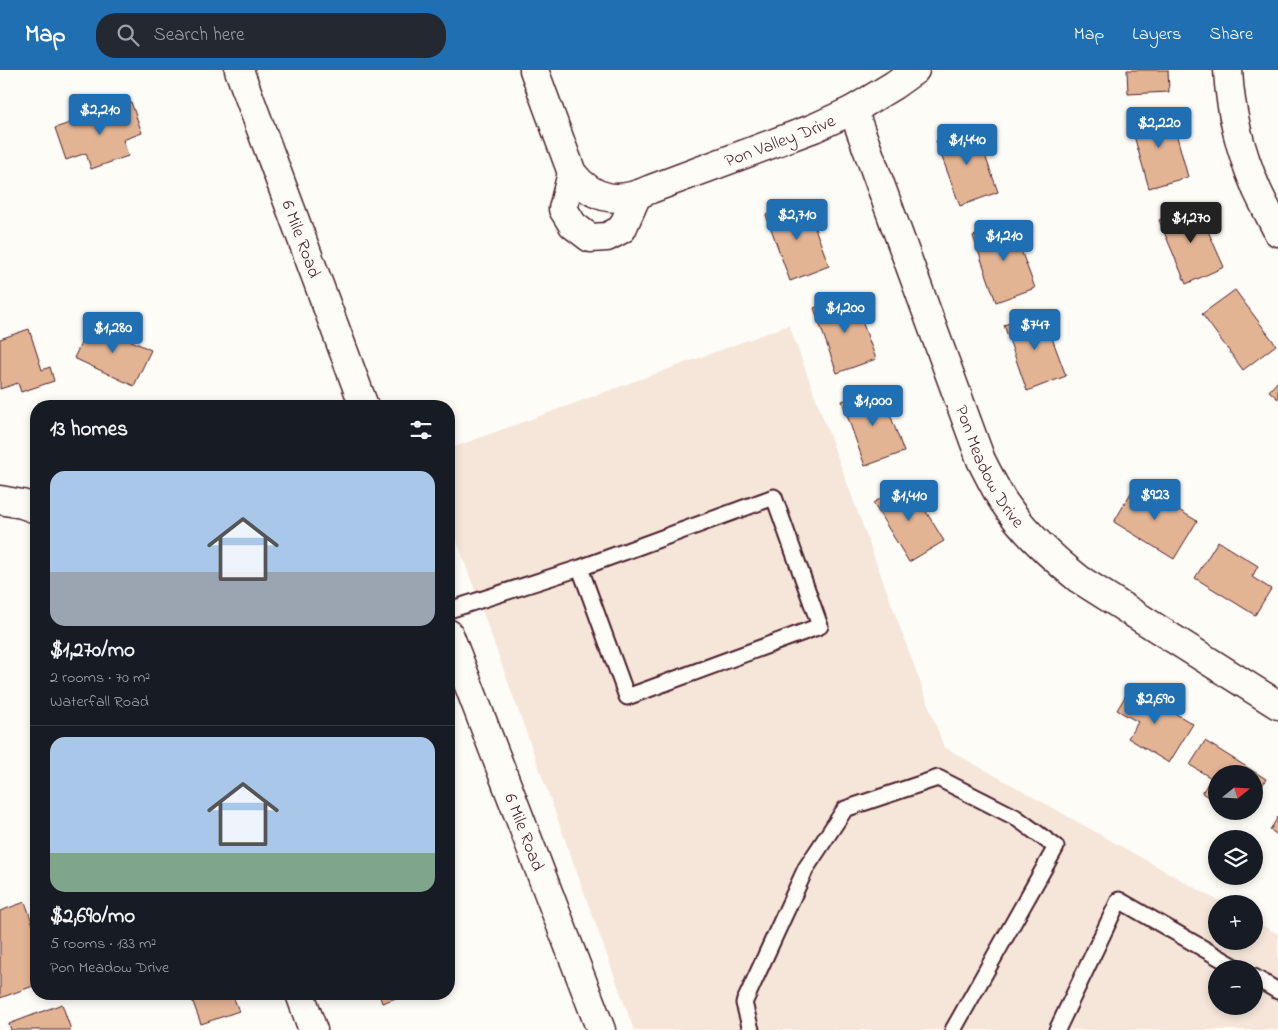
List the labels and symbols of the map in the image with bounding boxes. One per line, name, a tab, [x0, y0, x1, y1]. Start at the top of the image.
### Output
pin: $2,210	[59, 93, 141, 136]
pin: $2,220	[1118, 106, 1200, 149]
street label: Pon Valley Drive	[721, 109, 841, 175]
pin: $1,440	[926, 124, 1008, 166]
street label: 6 Mile Road	[274, 197, 326, 282]
pin: $2,710	[756, 198, 838, 241]
pin: $1,270	[1150, 202, 1232, 244]
pin: $1,210	[963, 220, 1045, 262]
pin: $1,200	[804, 292, 886, 334]
pin: $747	[1005, 308, 1065, 351]
pin: $1,280	[72, 312, 154, 354]
pin: $1,000	[832, 384, 914, 427]
street label: Pon Meadow Drive	[947, 402, 1030, 535]
pin: $923	[1125, 478, 1185, 521]
pin: $1,410	[868, 480, 950, 522]
pin: $2,690	[1114, 682, 1196, 725]
north arrow	[1208, 765, 1262, 820]
street label: 6 Mile Road	[496, 790, 550, 875]

